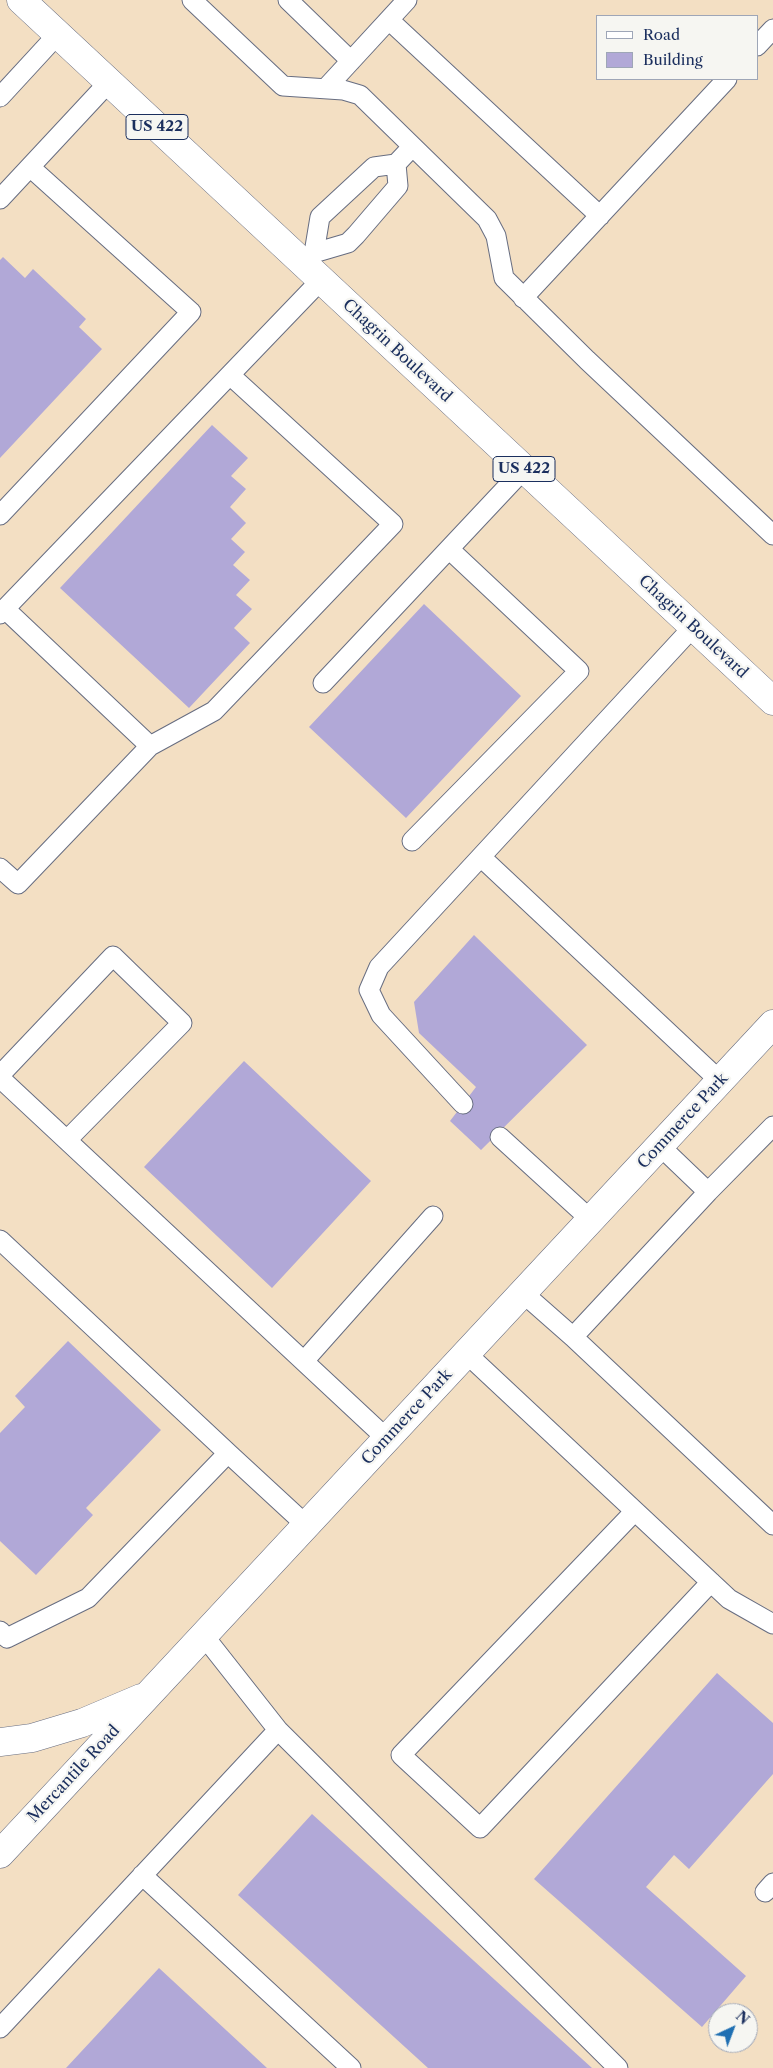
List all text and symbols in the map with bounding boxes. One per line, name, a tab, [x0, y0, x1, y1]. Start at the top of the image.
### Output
legend	[596, 15, 758, 80]
text: Road	[643, 25, 680, 44]
text: Building	[643, 50, 703, 69]
road number: US 422	[126, 114, 188, 140]
street label: Chagrin Boulevard	[338, 295, 456, 407]
road number: US 422	[493, 456, 555, 482]
street label: Chagrin Boulevard	[634, 571, 752, 683]
street label: Commerce Park	[634, 1069, 732, 1173]
street label: Commerce Park	[358, 1365, 456, 1469]
street label: Mercantile Road	[24, 1721, 124, 1827]
north arrow	[708, 2003, 758, 2053]
text: N	[732, 2007, 753, 2028]

